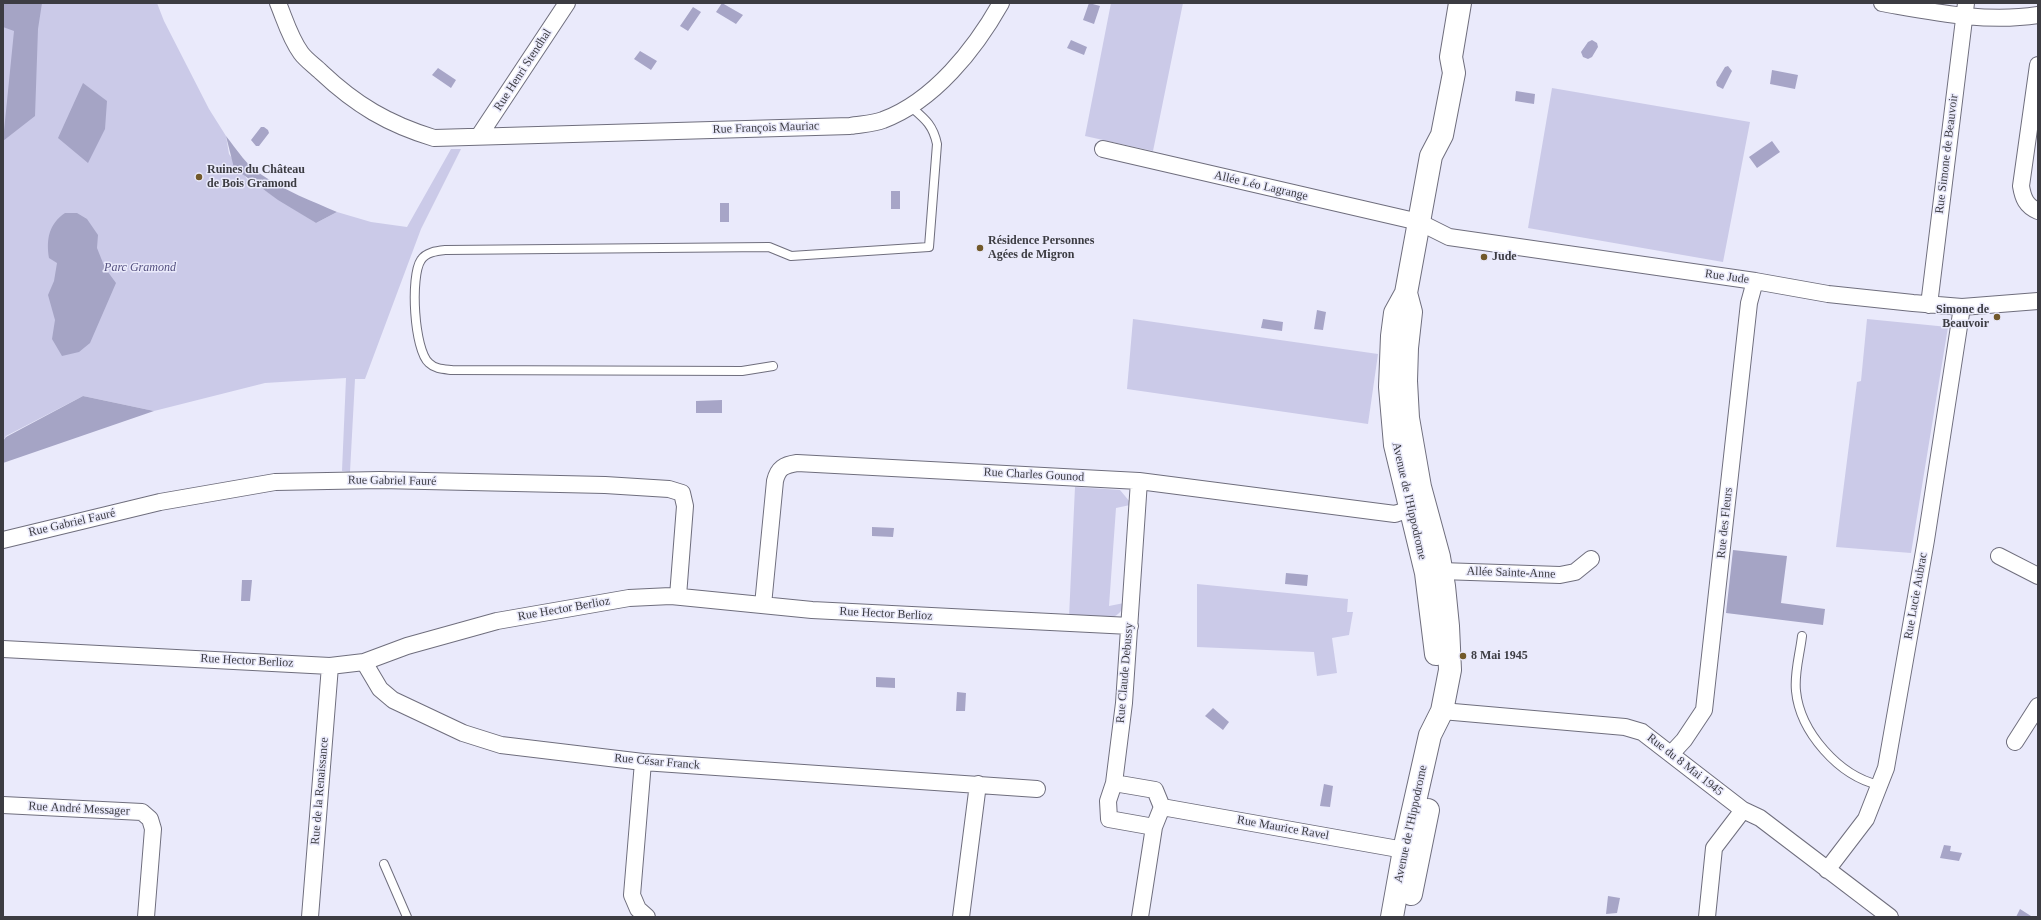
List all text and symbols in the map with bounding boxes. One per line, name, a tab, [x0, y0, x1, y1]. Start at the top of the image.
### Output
street label: Rue Henri Stendhal	[491, 26, 555, 114]
street label: Rue Simone de Beauvoir	[1933, 93, 1961, 215]
street label: Rue François Mauriac	[712, 119, 820, 137]
place label: Ruines du Château de Bois Gramond	[207, 163, 305, 191]
street label: Allée Léo Lagrange	[1213, 168, 1309, 204]
marker: Ruines du Château de Bois Gramond	[194, 172, 204, 182]
place label: Résidence Personnes Agées de Migron	[988, 234, 1094, 262]
marker: Résidence Personnes Agées de Migron	[975, 243, 985, 253]
place label: Jude	[1492, 250, 1517, 264]
marker: Jude	[1479, 252, 1489, 262]
park label: Parc Gramond	[104, 261, 176, 275]
street label: Rue Jude	[1704, 267, 1750, 287]
place label: Simone de Beauvoir	[1936, 303, 1989, 331]
marker: Simone de Beauvoir	[1992, 312, 2002, 322]
street label: Avenue de l'Hippodrome	[1388, 441, 1430, 561]
street label: Rue Charles Gounod	[983, 465, 1085, 485]
street label: Rue Gabriel Fauré	[348, 473, 436, 489]
street label: Rue des Fleurs	[1714, 487, 1736, 559]
street label: Rue Gabriel Fauré	[27, 506, 117, 540]
street label: Rue Lucie Aubrac	[1901, 551, 1931, 641]
street label: Allée Sainte-Anne	[1466, 564, 1556, 582]
street label: Rue Hector Berlioz	[517, 594, 611, 624]
street label: Rue Hector Berlioz	[839, 604, 933, 624]
street label: Rue Claude Debussy	[1113, 622, 1137, 724]
place label: 8 Mai 1945	[1471, 649, 1528, 663]
street label: Rue Hector Berlioz	[200, 651, 294, 671]
marker: 8 Mai 1945	[1458, 651, 1468, 661]
street label: Rue du 8 Mai 1945	[1644, 731, 1726, 799]
street label: Rue de la Renaissance	[308, 737, 332, 845]
street label: Rue César Franck	[614, 751, 700, 773]
street label: Avenue de l'Hippodrome	[1391, 764, 1431, 884]
street label: Rue André Messager	[28, 799, 130, 819]
street label: Rue Maurice Ravel	[1236, 813, 1330, 843]

